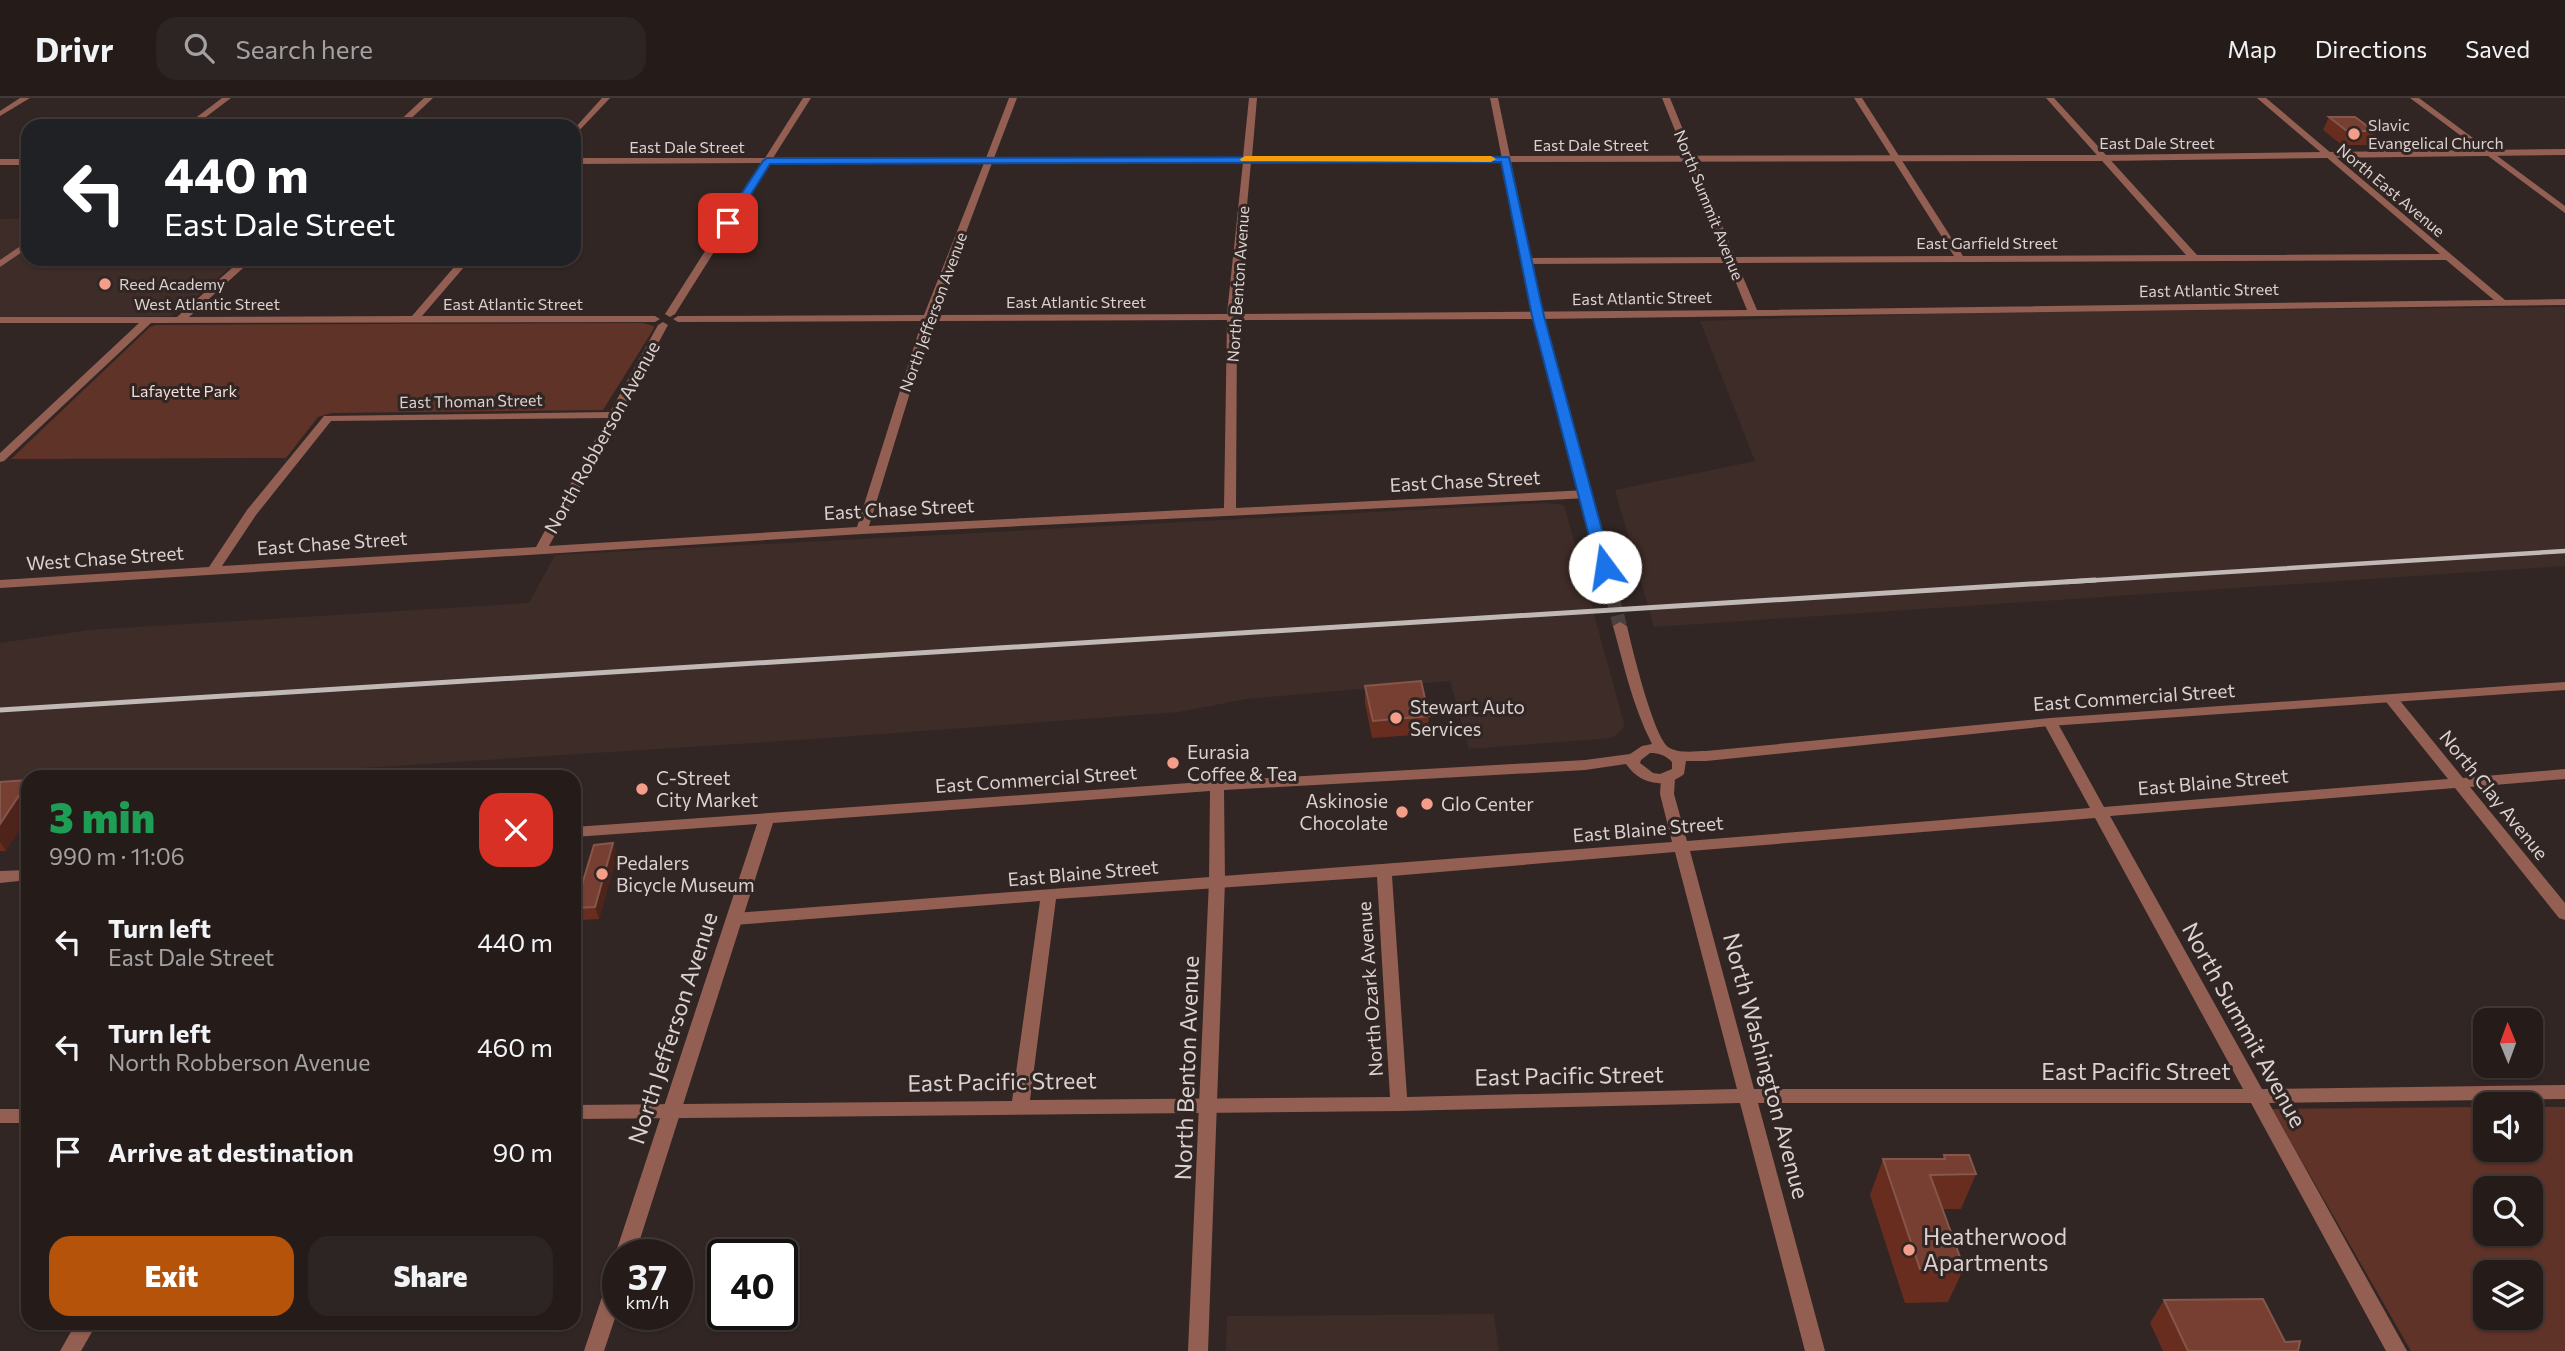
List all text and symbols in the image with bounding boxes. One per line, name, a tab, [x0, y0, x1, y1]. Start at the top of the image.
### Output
search box	[156, 17, 646, 80]
text: Drivr	[35, 28, 114, 69]
icon: search	[180, 29, 218, 67]
text: Search here	[236, 33, 373, 64]
text: Map	[2227, 34, 2277, 63]
text: Directions	[2315, 34, 2427, 63]
text: Saved	[2465, 34, 2530, 63]
place label: Slavic Evangelical Church	[2368, 115, 2504, 152]
marker: Slavic Evangelical Church	[2346, 126, 2362, 142]
street label: North Summit Avenue	[1671, 127, 1748, 283]
street label: East Dale Street	[2099, 133, 2215, 152]
street label: East Dale Street	[1533, 135, 1649, 154]
street label: East Dale Street	[629, 137, 745, 156]
street label: North East Avenue	[2334, 139, 2449, 240]
text: 440 m	[164, 143, 309, 203]
icon: left	[49, 147, 140, 238]
pin	[698, 193, 758, 253]
text: East Dale Street	[164, 203, 395, 243]
icon: arrive	[709, 204, 747, 242]
street label: North Benton Avenue	[1223, 205, 1252, 363]
street label: North Jefferson Avenue	[895, 229, 970, 394]
street label: East Garfield Street	[1916, 233, 2058, 252]
place label: Reed Academy	[119, 274, 225, 293]
marker: Reed Academy	[97, 276, 113, 292]
street label: East Atlantic Street	[2139, 279, 2280, 300]
street label: East Atlantic Street	[1572, 287, 1713, 308]
street label: East Atlantic Street	[1006, 292, 1147, 311]
street label: West Atlantic Street	[134, 294, 280, 313]
street label: East Atlantic Street	[443, 294, 584, 313]
street label: North Robberson Avenue	[539, 336, 664, 537]
park label: Lafayette Park	[131, 381, 237, 400]
street label: East Thoman Street	[399, 390, 543, 411]
street label: East Chase Street	[1389, 465, 1541, 496]
street label: East Chase Street	[823, 493, 975, 524]
street label: East Chase Street	[256, 526, 408, 559]
position arrow	[1568, 530, 1642, 604]
street label: West Chase Street	[25, 541, 185, 574]
street label: East Commercial Street	[2032, 678, 2236, 715]
place label: Stewart Auto Services	[1410, 695, 1525, 740]
marker: Stewart Auto Services	[1388, 710, 1404, 726]
street label: North Clay Avenue	[2435, 725, 2554, 864]
place label: Eurasia Coffee & Tea	[1187, 740, 1297, 785]
marker: Eurasia Coffee & Tea	[1165, 755, 1181, 771]
street label: East Commercial Street	[934, 760, 1138, 797]
street label: East Blaine Street	[2137, 763, 2290, 800]
place label: C-Street City Market	[656, 766, 758, 811]
marker: C-Street City Market	[634, 781, 650, 797]
place label: Askinosie Chocolate	[1300, 789, 1388, 834]
text: 3 min	[49, 790, 155, 842]
place label: Glo Center	[1441, 792, 1534, 815]
button: close	[479, 793, 553, 867]
marker: Glo Center	[1419, 796, 1435, 812]
marker: Askinosie Chocolate	[1394, 804, 1410, 820]
street label: East Blaine Street	[1572, 810, 1725, 847]
text: 990 m · 11:06	[49, 842, 185, 870]
place label: Pedalers Bicycle Museum	[616, 851, 755, 896]
street label: East Blaine Street	[1007, 854, 1160, 891]
marker: Pedalers Bicycle Museum	[594, 866, 610, 882]
street label: North Ozark Avenue	[1352, 901, 1387, 1077]
street label: North Jefferson Avenue	[621, 908, 723, 1147]
text: Turn left	[108, 912, 211, 943]
street label: North Summit Avenue	[2177, 917, 2313, 1132]
icon: left	[49, 923, 87, 961]
text: 440 m	[477, 926, 553, 957]
street label: North Washington Avenue	[1718, 930, 1816, 1202]
text: East Dale Street	[108, 943, 274, 971]
street label: North Benton Avenue	[1168, 955, 1204, 1181]
north arrow	[2473, 1008, 2543, 1078]
map controls	[2473, 1008, 2543, 1330]
text: Turn left	[108, 1017, 211, 1048]
icon: left	[49, 1028, 87, 1066]
text: 460 m	[477, 1031, 553, 1062]
text: North Robberson Avenue	[108, 1048, 370, 1076]
street label: East Pacific Street	[2041, 1057, 2231, 1085]
street label: East Pacific Street	[1474, 1059, 1664, 1091]
street label: East Pacific Street	[907, 1065, 1097, 1097]
button: sound	[2473, 1092, 2543, 1162]
icon: arrive	[49, 1133, 87, 1171]
text: Arrive at destination	[108, 1136, 354, 1167]
text: 90 m	[493, 1136, 553, 1167]
button: search	[2473, 1176, 2543, 1246]
place label: Heatherwood Apartments	[1923, 1222, 2067, 1276]
button: Exit	[49, 1236, 294, 1316]
button: Share	[308, 1236, 553, 1316]
speed limit sign: 40	[707, 1239, 798, 1330]
marker: Heatherwood Apartments	[1901, 1242, 1917, 1258]
text: 37	[628, 1254, 667, 1297]
button: layers	[2473, 1260, 2543, 1330]
text: km/h	[626, 1291, 669, 1313]

